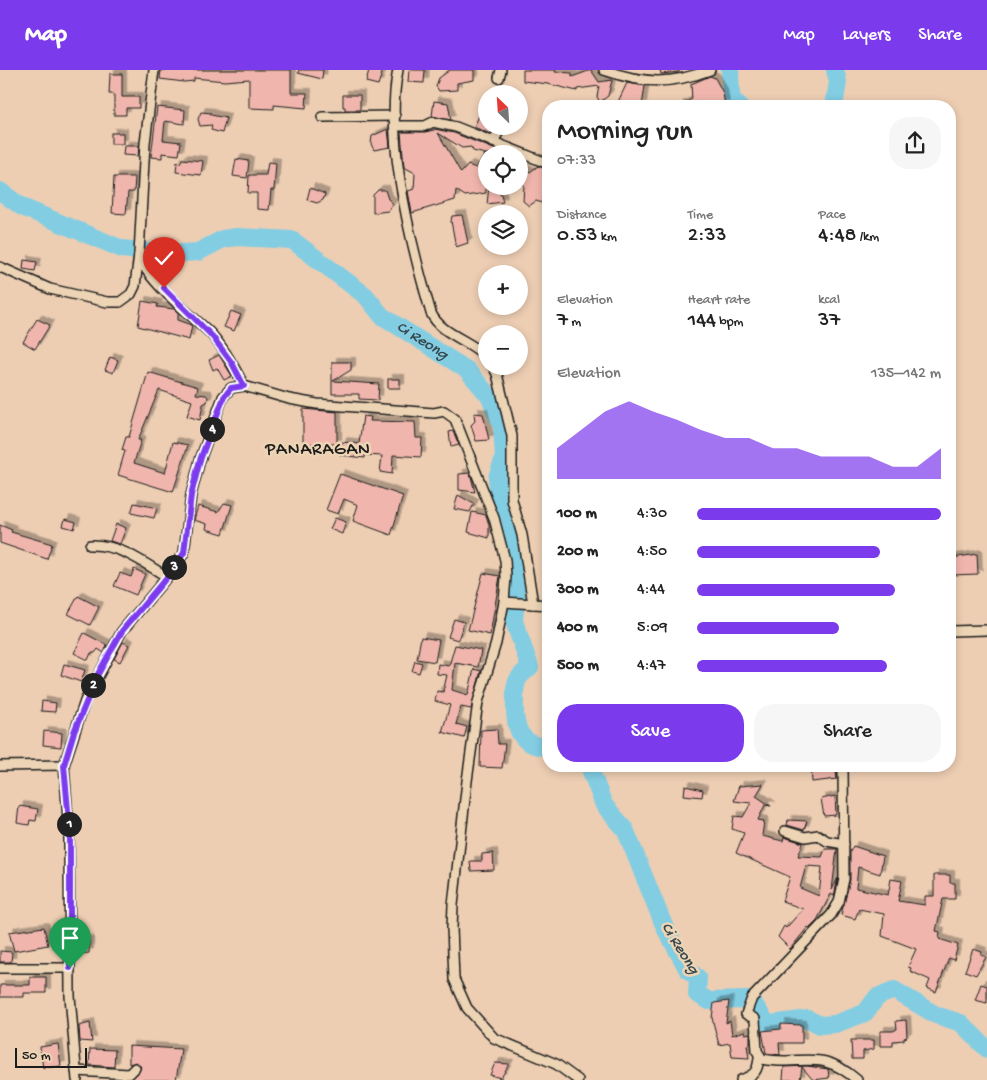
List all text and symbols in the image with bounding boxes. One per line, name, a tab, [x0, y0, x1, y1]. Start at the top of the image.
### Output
text: Map	[25, 21, 67, 50]
text: Map	[783, 25, 815, 46]
text: Layers	[843, 25, 890, 46]
text: Share	[918, 25, 962, 46]
north arrow	[478, 85, 528, 135]
map controls	[478, 85, 528, 375]
text: Morning run	[557, 116, 692, 149]
button: share	[889, 117, 941, 169]
button: locate	[478, 145, 528, 195]
text: 07:33	[557, 152, 596, 171]
button: layers	[478, 205, 528, 255]
text: Distance	[557, 207, 606, 224]
text: Time	[688, 207, 713, 224]
text: Pace	[818, 207, 846, 224]
text: 0.53	[557, 224, 597, 249]
text: 2:33	[688, 224, 726, 249]
text: 4:48	[818, 224, 856, 249]
text: km	[597, 229, 617, 246]
text: /km	[856, 229, 879, 246]
pin	[143, 237, 185, 288]
icon: check	[150, 244, 178, 272]
button: +	[478, 265, 528, 315]
text: Elevation	[557, 292, 613, 309]
text: Heart rate	[688, 292, 750, 309]
text: kcal	[818, 292, 840, 309]
text: 7	[557, 309, 568, 334]
text: 144	[688, 309, 716, 334]
text: 37	[818, 309, 840, 334]
text: m	[568, 314, 581, 331]
text: bpm	[716, 314, 744, 331]
water label: Ci Reong	[392, 318, 452, 365]
button: −	[478, 325, 528, 375]
text: Elevation	[557, 365, 621, 384]
text: 135–142 m	[871, 365, 941, 384]
pin: 4	[200, 416, 224, 442]
text: 4	[209, 421, 216, 438]
district label: PANARAGAN	[264, 440, 371, 461]
text: 100 m	[557, 505, 597, 524]
text: 4:30	[637, 505, 667, 524]
text: 200 m	[557, 543, 598, 562]
text: 4:50	[637, 543, 667, 562]
pin: 3	[162, 554, 186, 580]
text: 3	[171, 559, 178, 576]
text: 300 m	[557, 581, 599, 600]
text: 4:44	[637, 581, 665, 600]
text: 400 m	[557, 619, 598, 638]
text: 5:09	[637, 619, 668, 638]
text: 500 m	[557, 657, 599, 676]
text: 4:47	[637, 657, 665, 676]
pin: 2	[80, 672, 106, 698]
text: 2	[90, 677, 97, 694]
button: Save	[557, 704, 744, 762]
button: Share	[754, 704, 941, 762]
pin: 1	[56, 812, 82, 836]
text: 1	[67, 816, 72, 833]
pin	[49, 917, 91, 968]
water label: Ci Reong	[656, 920, 703, 979]
icon: arrive	[56, 924, 84, 952]
scale bar	[15, 1045, 88, 1068]
text: 50 m	[22, 1048, 51, 1065]

